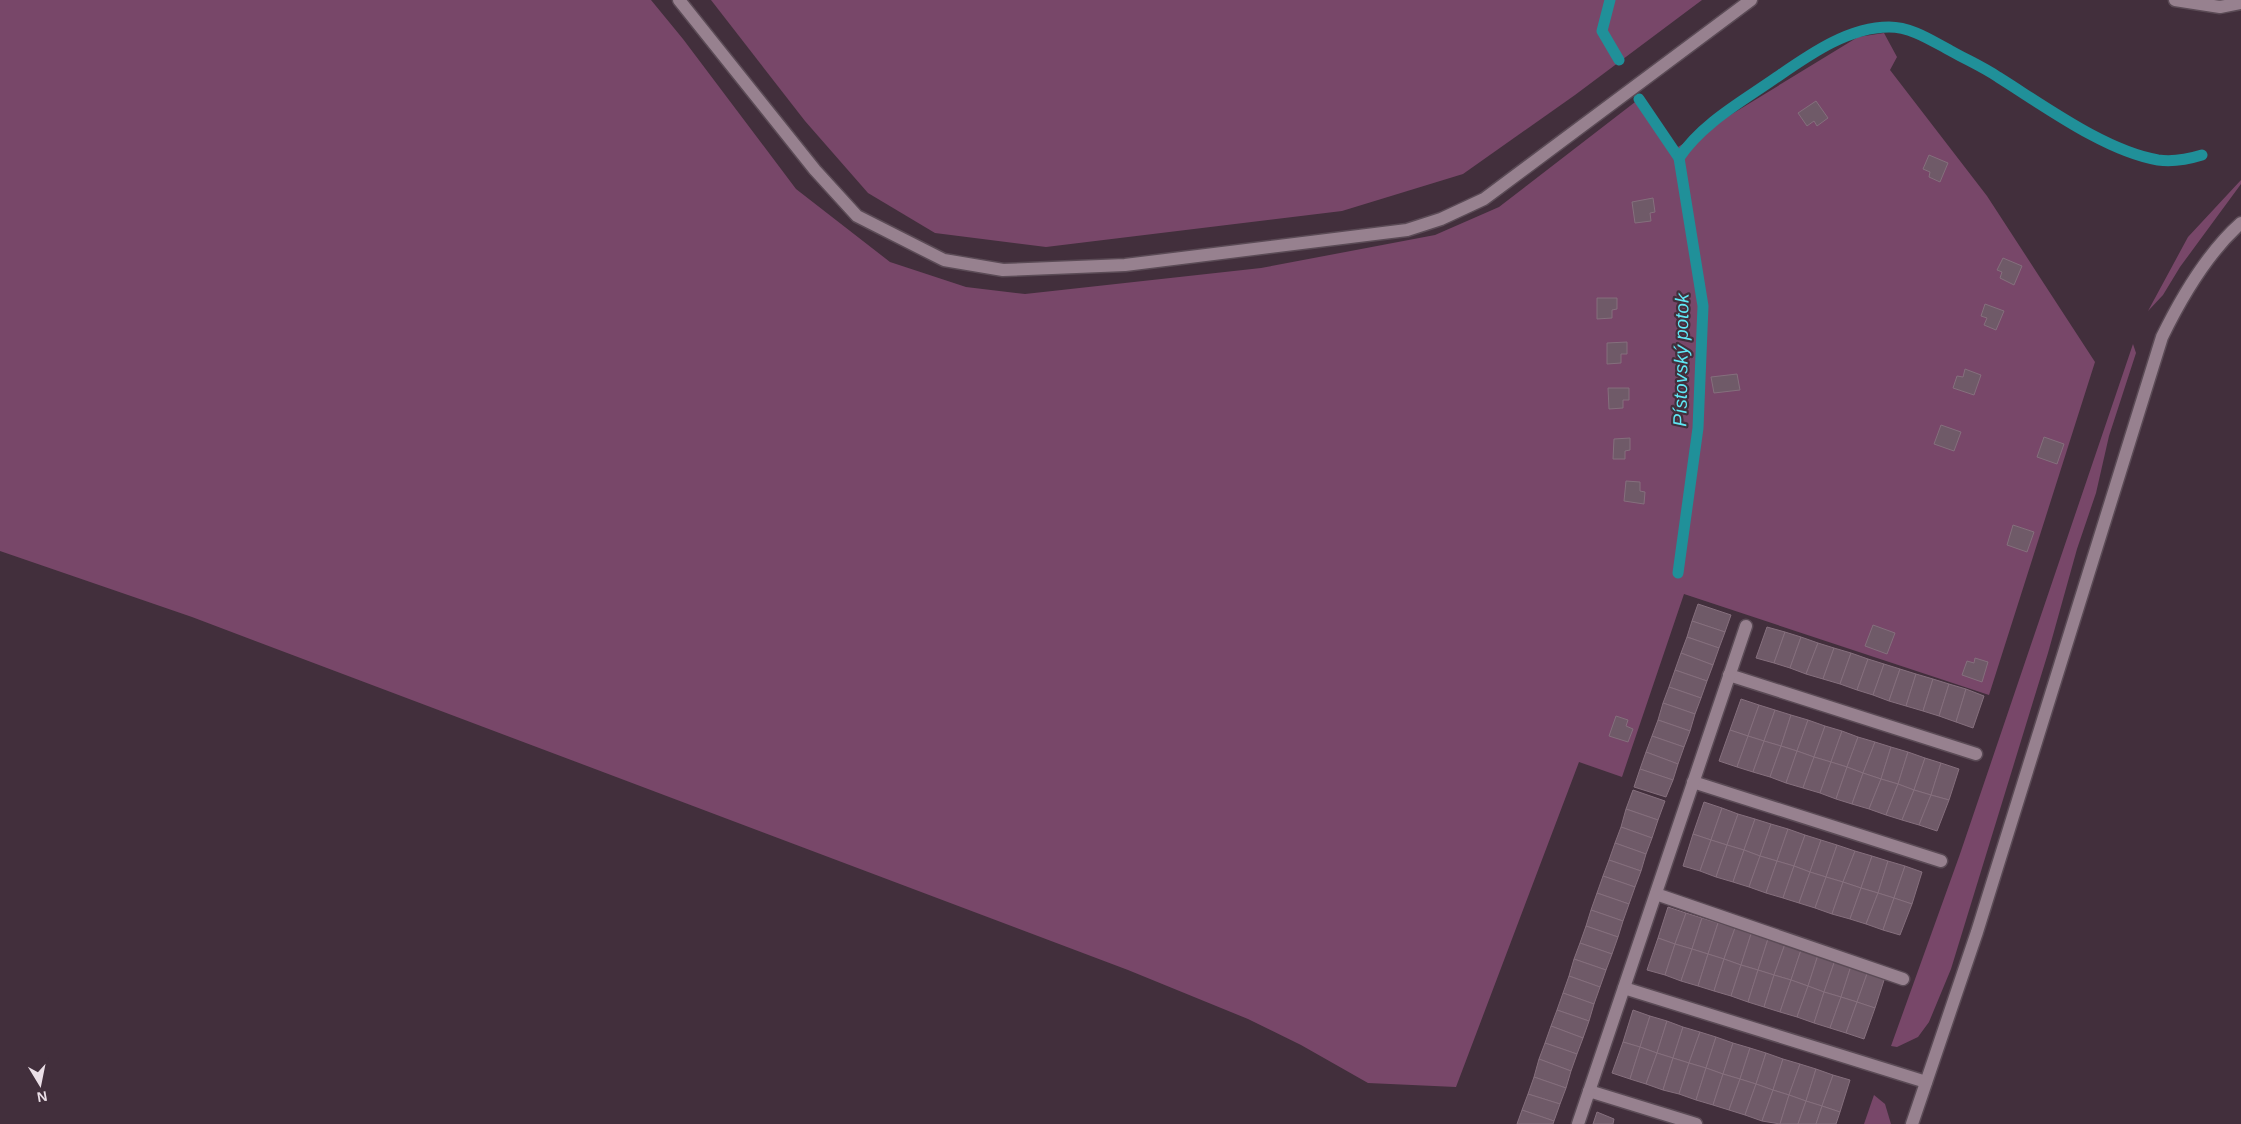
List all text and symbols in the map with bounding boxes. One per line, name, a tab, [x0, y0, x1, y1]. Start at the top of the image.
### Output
water label: Pístovský potok	[1669, 292, 1693, 427]
north arrow	[15, 1059, 65, 1109]
text: N	[36, 1088, 49, 1106]

